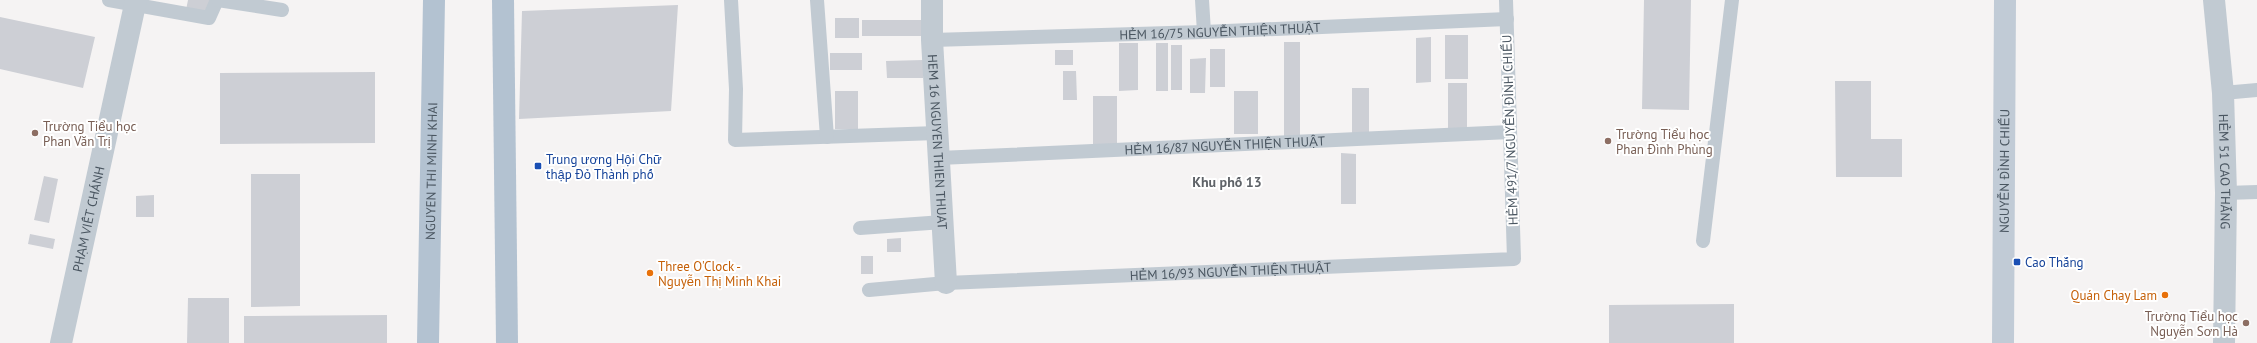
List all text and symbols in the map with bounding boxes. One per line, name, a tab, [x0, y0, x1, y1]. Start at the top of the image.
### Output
street label: HẺM 16/75 NGUYỄN THIỆN THUẬT	[1119, 19, 1321, 43]
street label: HẺM 491/7 NGUYỄN ÐÌNH CHIỂU	[1498, 34, 1522, 226]
street label: HEM 16 NGUYEN THIEN THUAT	[924, 54, 951, 230]
street label: NGUYEN THI MINH KHAI	[421, 102, 441, 240]
street label: NGUYỄN ĐÌNH CHIỂU	[1995, 109, 2013, 233]
street label: HẺM 51 CAO THẮNG	[2215, 114, 2235, 229]
place label: Trường Tiểu học Phan Văn Trị	[43, 118, 136, 150]
place label: Trường Tiểu học Phan Đình Phùng	[1616, 126, 1713, 158]
marker: Trường Tiểu học Phan Văn Trị	[30, 128, 40, 138]
street label: HẺM 16/87 NGUYỄN THIỆN THUẬT	[1124, 132, 1325, 158]
marker: Trường Tiểu học Phan Đình Phùng	[1603, 136, 1613, 146]
place label: Trung ương Hội Chữ thập Đỏ Thành phố	[546, 151, 662, 183]
marker: Trung ương Hội Chữ thập Đỏ Thành phố	[533, 161, 543, 171]
street label: PHẠM VIẾT CHÁNH	[68, 164, 108, 273]
district label: Khu phố 13	[1192, 173, 1262, 191]
place label: Cao Thắng	[2025, 254, 2084, 271]
marker: Cao Thắng	[2012, 257, 2022, 267]
place label: Three O'Clock - Nguyễn Thị Minh Khai	[658, 258, 781, 290]
street label: HẺM 16/93 NGUYỄN THIỆN THUẬT	[1130, 258, 1331, 284]
marker: Three O'Clock - Nguyễn Thị Minh Khai	[645, 268, 655, 278]
place label: Quán Chay Lam	[2071, 287, 2157, 304]
marker: Quán Chay Lam	[2160, 290, 2170, 300]
place label: Trường Tiểu học Nguyễn Sơn Hà	[2145, 308, 2238, 340]
marker: Trường Tiểu học Nguyễn Sơn Hà	[2241, 318, 2251, 328]

